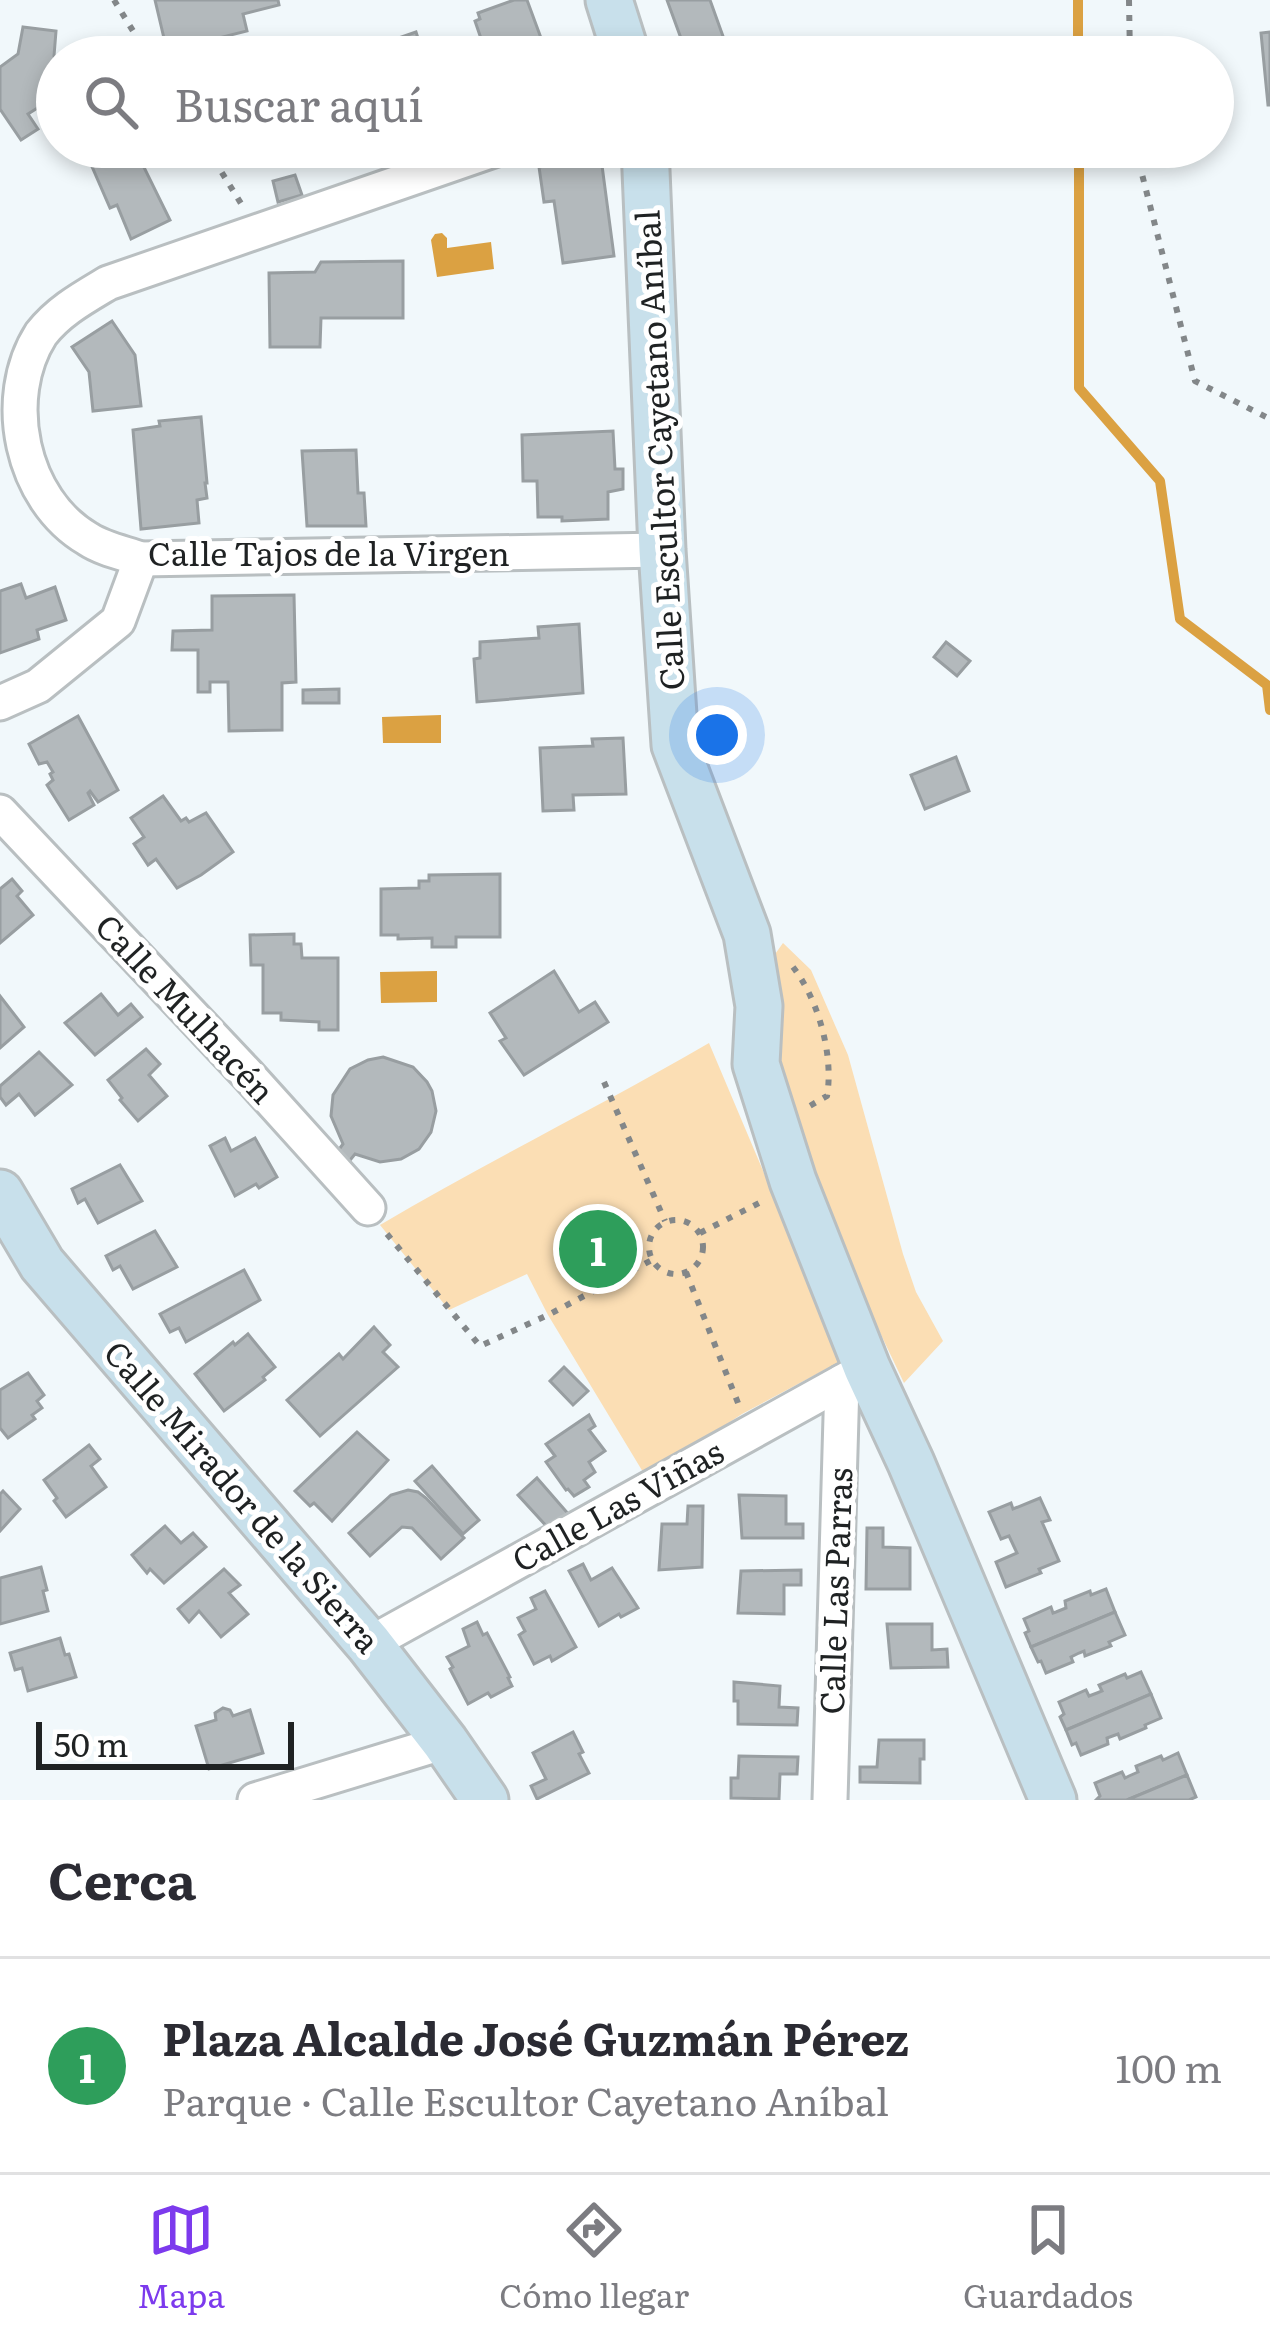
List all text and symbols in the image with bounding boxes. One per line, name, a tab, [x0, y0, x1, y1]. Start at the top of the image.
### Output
search box	[36, 36, 1234, 168]
icon: search	[78, 69, 144, 135]
text: Buscar aquí	[174, 69, 423, 136]
street label: Calle Escultor Cayetano Aníbal	[620, 209, 695, 691]
street label: Calle Tajos de la Virgen	[148, 527, 510, 576]
your location	[687, 705, 747, 765]
street label: Calle Mulhacén	[86, 901, 288, 1113]
pin: 1	[559, 1204, 637, 1294]
street label: Calle Mirador de la Sierra	[94, 1328, 394, 1662]
street label: Calle Las Viñas	[502, 1425, 731, 1582]
street label: Calle Las Parras	[805, 1467, 862, 1715]
scale bar	[36, 1716, 294, 1769]
text: 50 m	[54, 1718, 128, 1767]
text: Cerca	[48, 1840, 196, 1916]
text: Plaza Alcalde José Guzmán Pérez	[162, 2003, 909, 2070]
text: 1	[79, 2037, 95, 2095]
text: 100 m	[1115, 2037, 1222, 2095]
text: Parque · Calle Escultor Cayetano Aníbal	[162, 2070, 889, 2128]
tab: Mapa	[137, 2197, 225, 2318]
tab: Cómo llegar	[499, 2197, 689, 2318]
tab: Guardados	[963, 2197, 1133, 2318]

